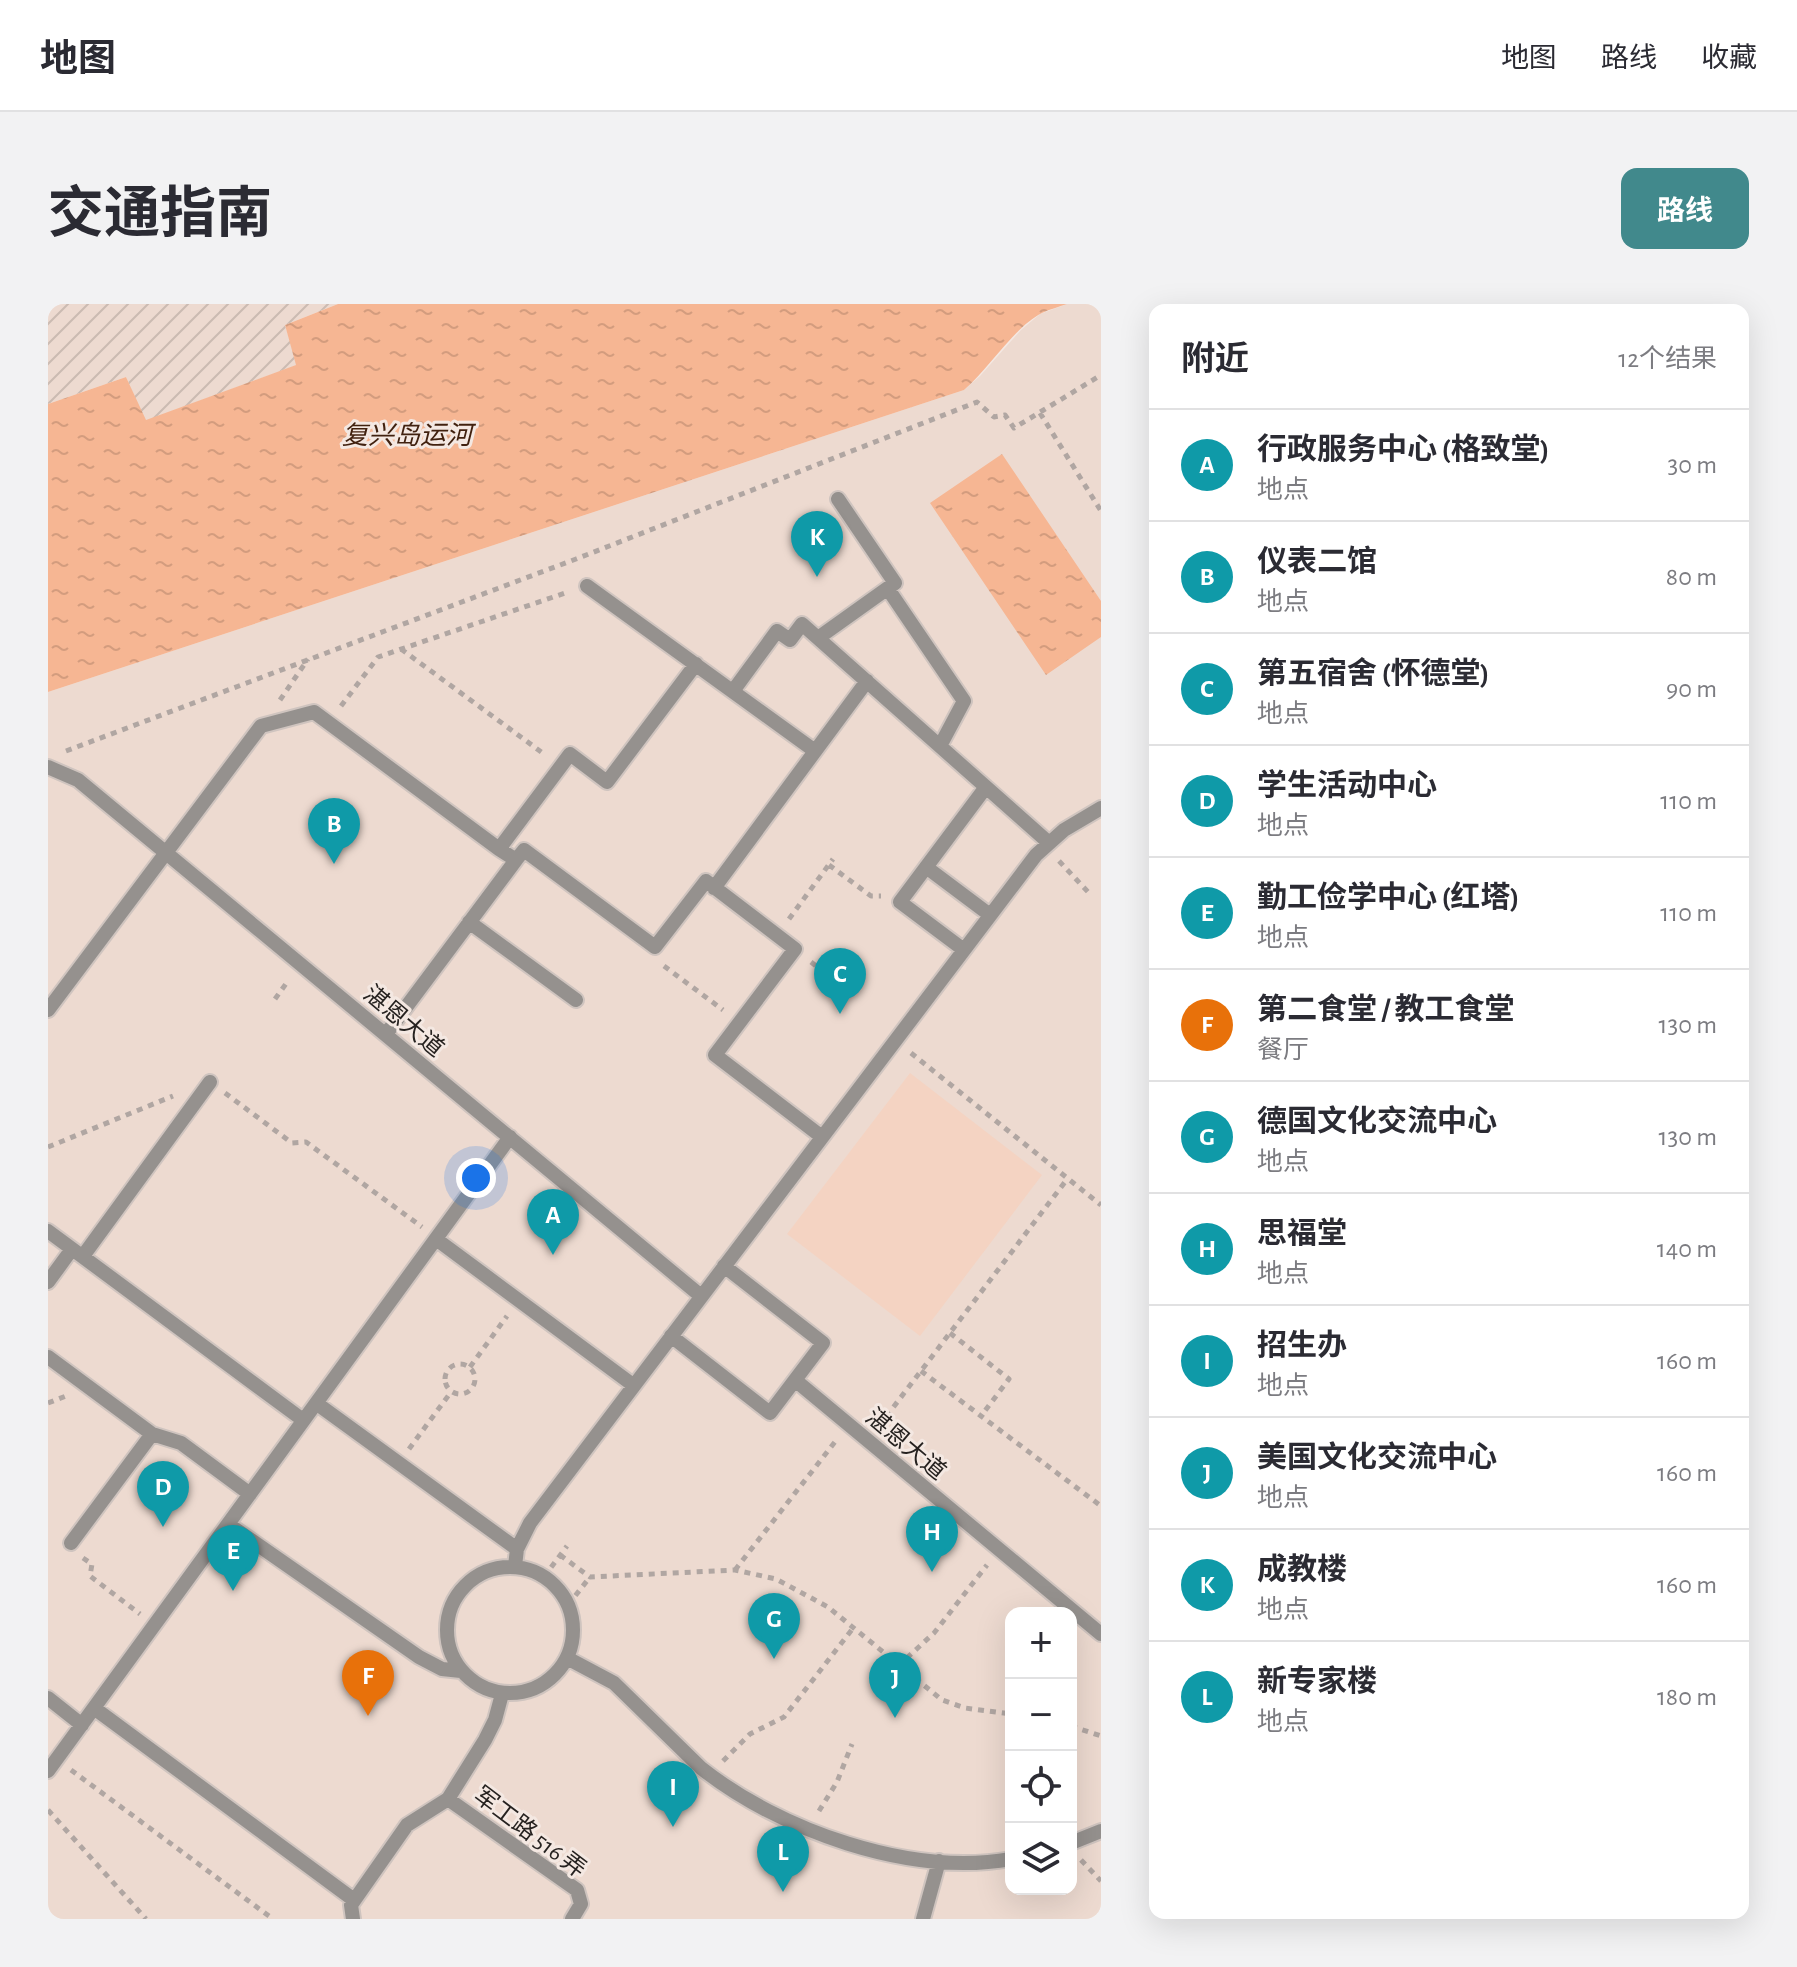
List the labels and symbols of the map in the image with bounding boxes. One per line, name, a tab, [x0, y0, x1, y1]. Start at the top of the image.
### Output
water label: 复兴岛运河	[342, 422, 477, 449]
pin: K	[791, 511, 843, 577]
pin: B	[308, 798, 360, 864]
pin: C	[814, 948, 866, 1014]
street label: 湛恩大道	[359, 980, 449, 1062]
your location	[456, 1158, 496, 1198]
pin: A	[527, 1189, 579, 1255]
street label: 湛恩大道	[861, 1403, 951, 1485]
pin: D	[137, 1461, 189, 1527]
pin: H	[906, 1506, 958, 1572]
pin: E	[207, 1525, 259, 1591]
pin: G	[748, 1593, 800, 1659]
pin: F	[342, 1650, 394, 1716]
pin: J	[869, 1652, 921, 1718]
pin: I	[647, 1761, 699, 1827]
street label: 军工路 516 弄	[469, 1781, 591, 1883]
pin: L	[757, 1826, 809, 1892]

